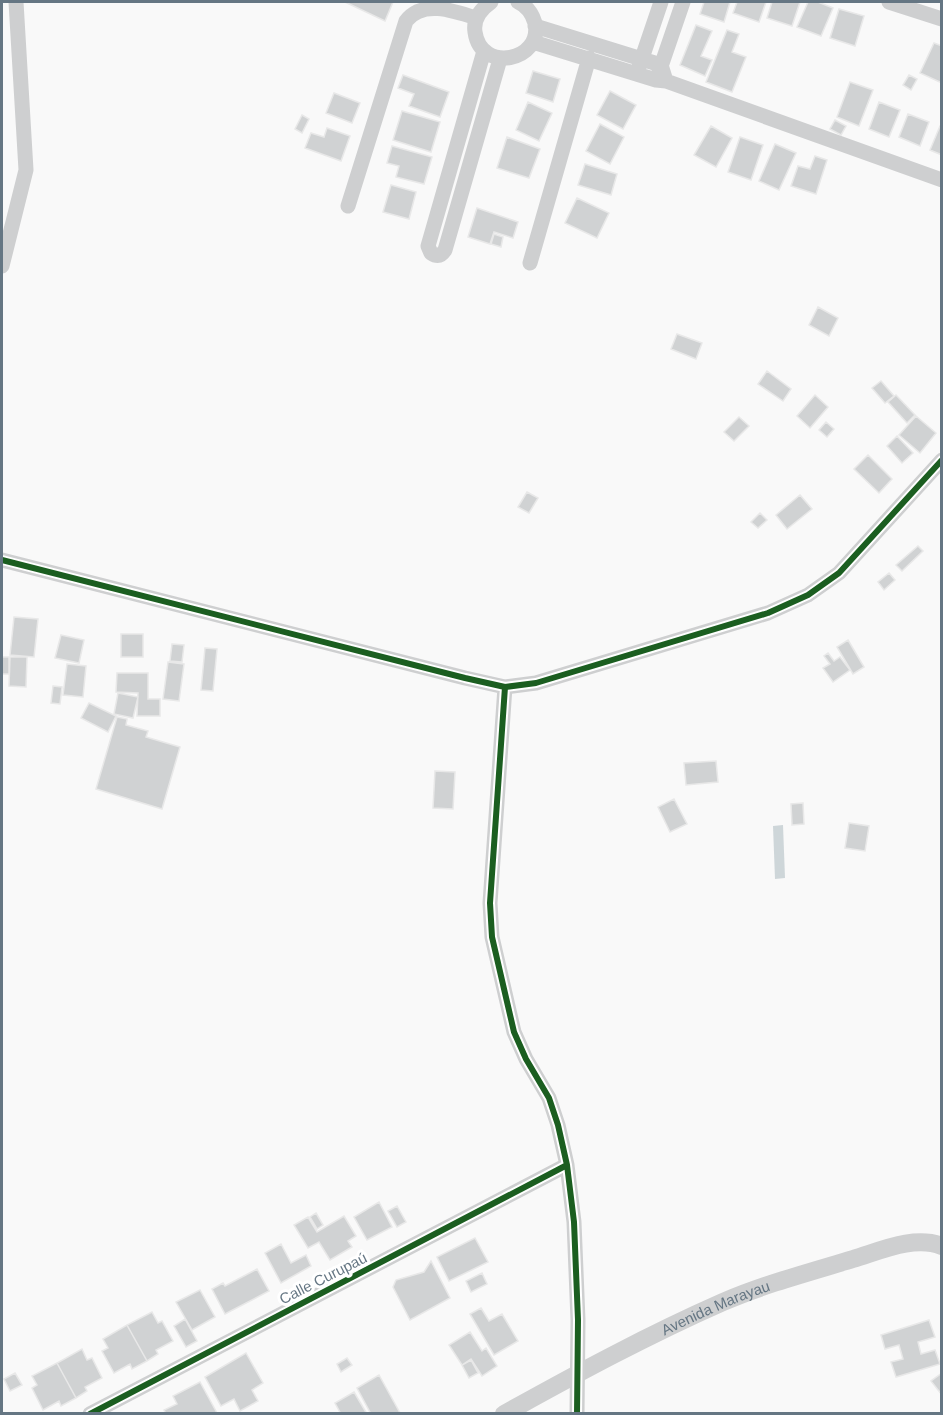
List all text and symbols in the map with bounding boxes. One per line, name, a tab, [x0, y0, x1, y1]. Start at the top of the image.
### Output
street label: Calle Curupaú	[276, 1249, 370, 1307]
street label: Avenida Marayau	[658, 1277, 772, 1338]

